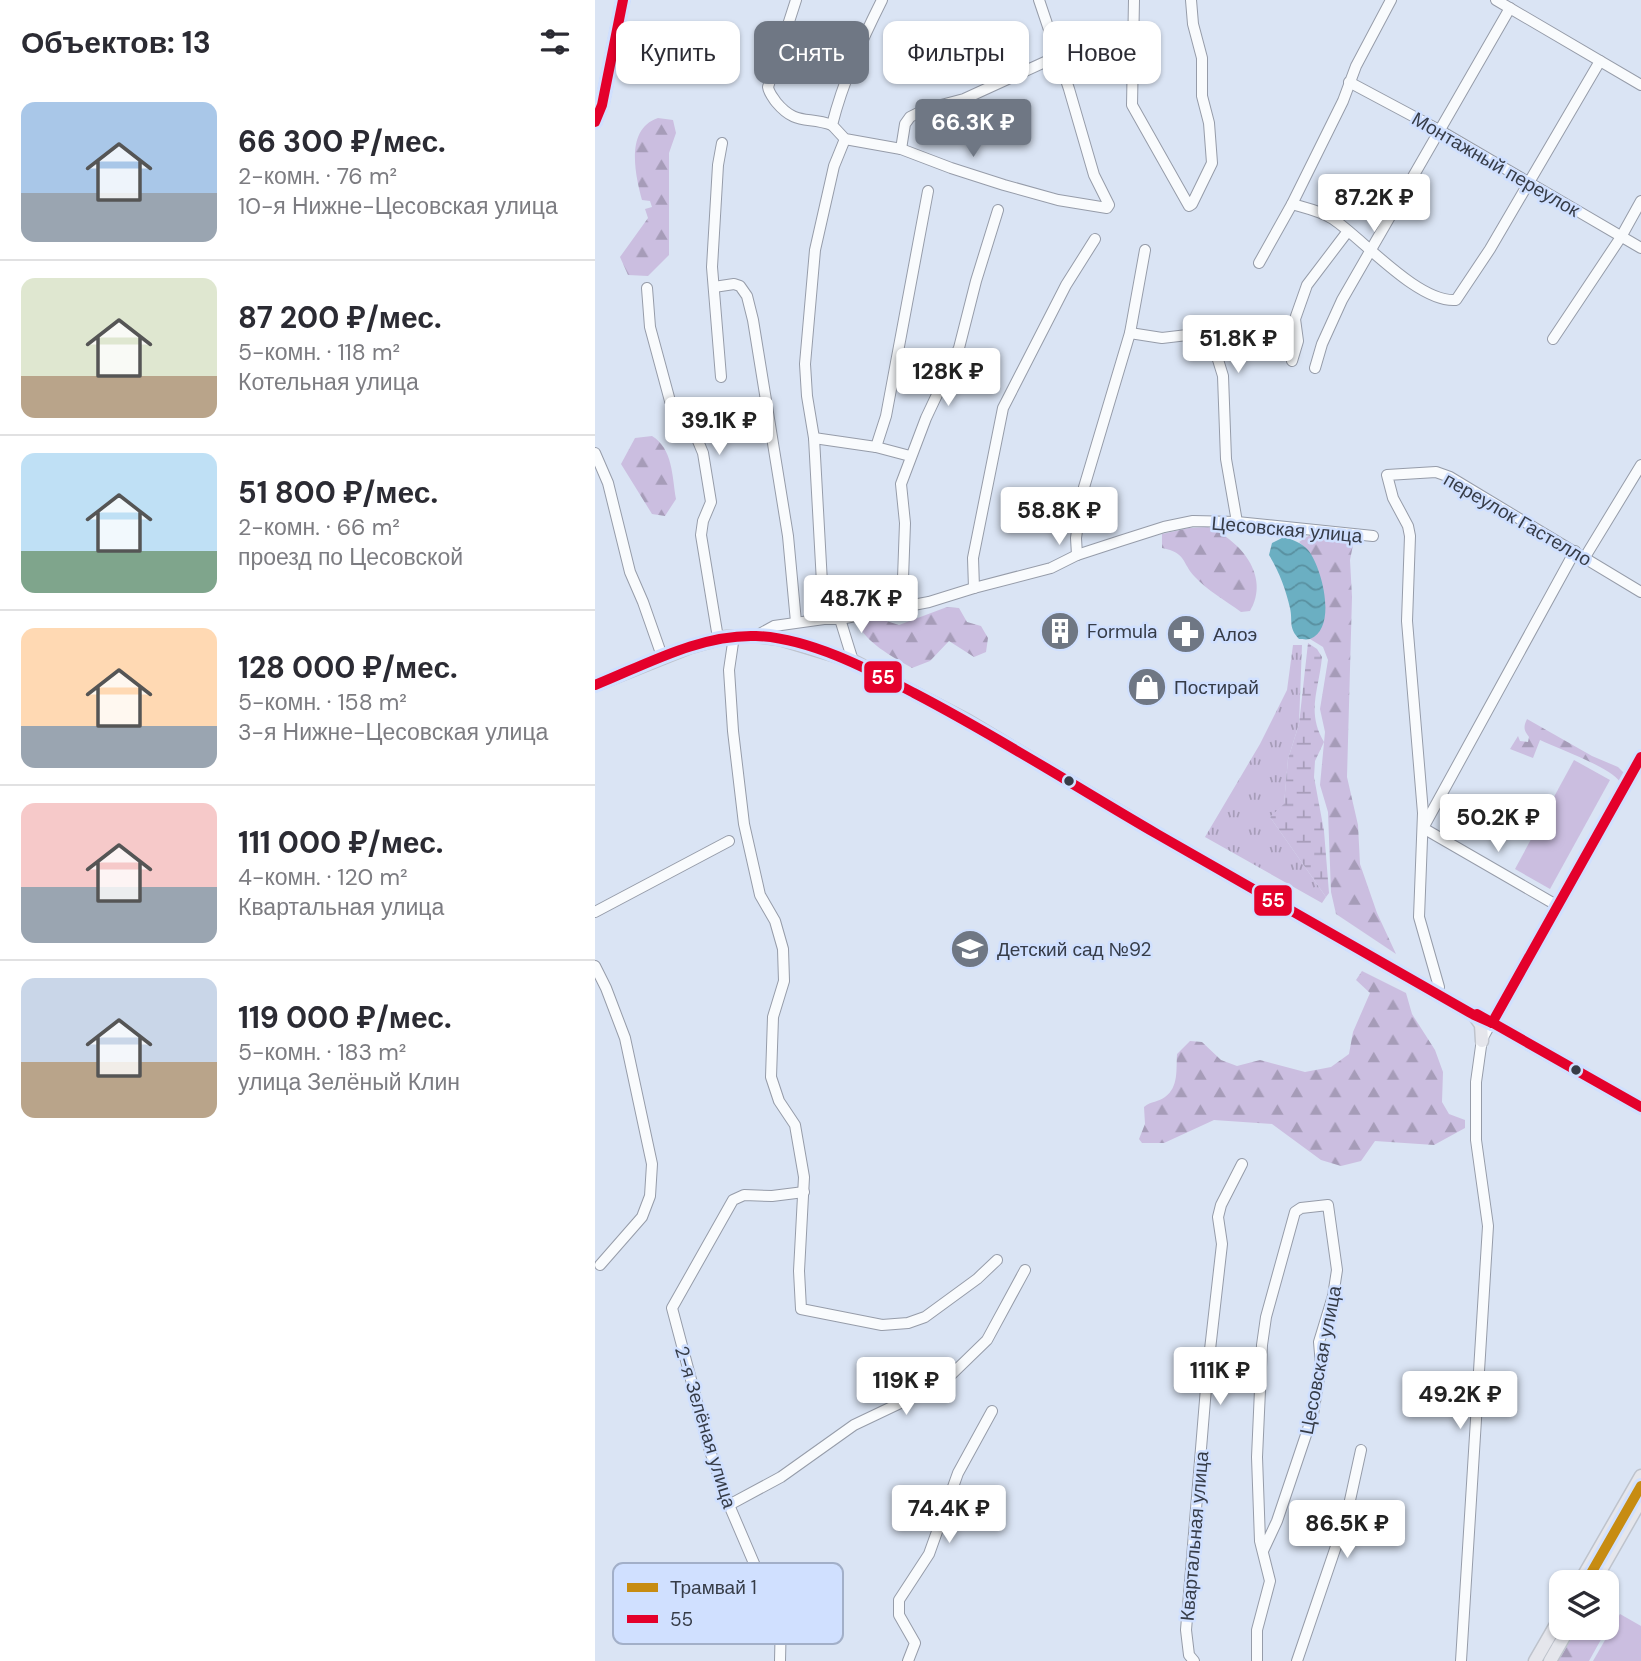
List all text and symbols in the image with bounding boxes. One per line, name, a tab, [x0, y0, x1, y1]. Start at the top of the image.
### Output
chip: Купить	[616, 21, 740, 84]
chip: Снять	[754, 21, 869, 84]
chip: Фильтры	[883, 21, 1029, 84]
chip: Новое	[1043, 21, 1161, 84]
text: Объектов: 13	[21, 23, 211, 62]
icon: filters	[536, 23, 574, 61]
pin: 66.3K ₽	[908, 100, 1038, 159]
street label: Монтажный переулок	[1407, 106, 1585, 223]
text: 66.3K ₽	[931, 107, 1015, 137]
text: 66 300 ₽/мес.	[238, 122, 446, 161]
icon: home	[77, 130, 161, 214]
text: 2-комн. · 76 m²	[238, 161, 397, 191]
pin: 87.2K ₽	[1309, 174, 1439, 234]
text: 87.2K ₽	[1334, 182, 1414, 212]
text: 10-я Нижне-Цесовская улица	[238, 191, 558, 221]
text: 87 200 ₽/мес.	[238, 298, 441, 337]
icon: home	[77, 306, 161, 390]
pin: 51.8K ₽	[1173, 316, 1303, 375]
text: 51.8K ₽	[1199, 323, 1277, 353]
text: 5-комн. · 118 m²	[238, 337, 400, 367]
pin: 128K ₽	[891, 348, 1005, 408]
text: 128K ₽	[912, 356, 984, 386]
text: Котельная улица	[238, 367, 419, 397]
pin: 39.1K ₽	[654, 398, 784, 457]
text: 39.1K ₽	[681, 405, 757, 435]
street label: переулок Гастелло	[1439, 467, 1596, 572]
text: 51 800 ₽/мес.	[238, 473, 438, 512]
icon: home	[77, 481, 161, 565]
pin: 58.8K ₽	[994, 488, 1124, 547]
text: 58.8K ₽	[1017, 495, 1101, 525]
street label: Цесовская улица	[1211, 510, 1364, 549]
text: 2-комн. · 66 m²	[238, 512, 400, 542]
text: проезд по Цесовской	[238, 542, 463, 572]
pin: 48.7K ₽	[796, 576, 926, 635]
text: 48.7K ₽	[820, 583, 902, 613]
building icon: Formula	[1039, 610, 1081, 652]
pharmacy icon: Алоэ	[1165, 613, 1207, 655]
place label: Formula	[1087, 619, 1157, 644]
place label: Алоэ	[1213, 622, 1257, 647]
text: 128 000 ₽/мес.	[238, 648, 458, 687]
icon: home	[77, 656, 161, 740]
line badge: 55	[863, 660, 903, 694]
text: 55	[871, 665, 895, 690]
shop icon: Постирай	[1126, 666, 1168, 708]
place label: Постирай	[1174, 675, 1259, 700]
text: 5-комн. · 158 m²	[238, 687, 407, 717]
text: 3-я Нижне-Цесовская улица	[238, 717, 548, 747]
unlabelled marker	[1062, 774, 1076, 788]
pin: 50.2K ₽	[1433, 794, 1563, 854]
text: 50.2K ₽	[1456, 802, 1540, 832]
text: 111 000 ₽/мес.	[238, 823, 443, 862]
icon: home	[77, 831, 161, 915]
text: 4-комн. · 120 m²	[238, 862, 408, 892]
line badge: 55	[1253, 884, 1293, 917]
text: 55	[1261, 888, 1285, 913]
text: Квартальная улица	[238, 892, 444, 922]
school or university icon: Детский сад №92	[949, 928, 991, 970]
place label: Детский сад №92	[997, 937, 1152, 962]
text: 119 000 ₽/мес.	[238, 998, 452, 1037]
icon: home	[77, 1006, 161, 1090]
text: 5-комн. · 183 m²	[238, 1037, 406, 1067]
unlabelled marker	[1569, 1063, 1583, 1077]
text: улица Зелёный Клин	[238, 1067, 460, 1097]
street label: Цесовская улица	[1294, 1283, 1347, 1437]
street label: 2-я Зелёная улица	[669, 1343, 742, 1512]
pin: 111K ₽	[1163, 1348, 1277, 1407]
text: 111K ₽	[1190, 1355, 1250, 1385]
pin: 119K ₽	[849, 1358, 963, 1417]
text: 119K ₽	[873, 1365, 939, 1395]
pin: 49.2K ₽	[1395, 1372, 1525, 1431]
text: 49.2K ₽	[1418, 1379, 1502, 1409]
street label: Квартальная улица	[1175, 1450, 1214, 1622]
pin: 74.4K ₽	[884, 1486, 1014, 1545]
text: 74.4K ₽	[908, 1493, 990, 1523]
pin: 86.5K ₽	[1282, 1500, 1412, 1560]
text: 86.5K ₽	[1305, 1508, 1389, 1538]
legend	[613, 1563, 843, 1644]
map controls	[1549, 1570, 1619, 1640]
button: layers	[1549, 1570, 1619, 1640]
text: Трамвай 1	[670, 1575, 757, 1600]
text: 55	[670, 1607, 693, 1632]

